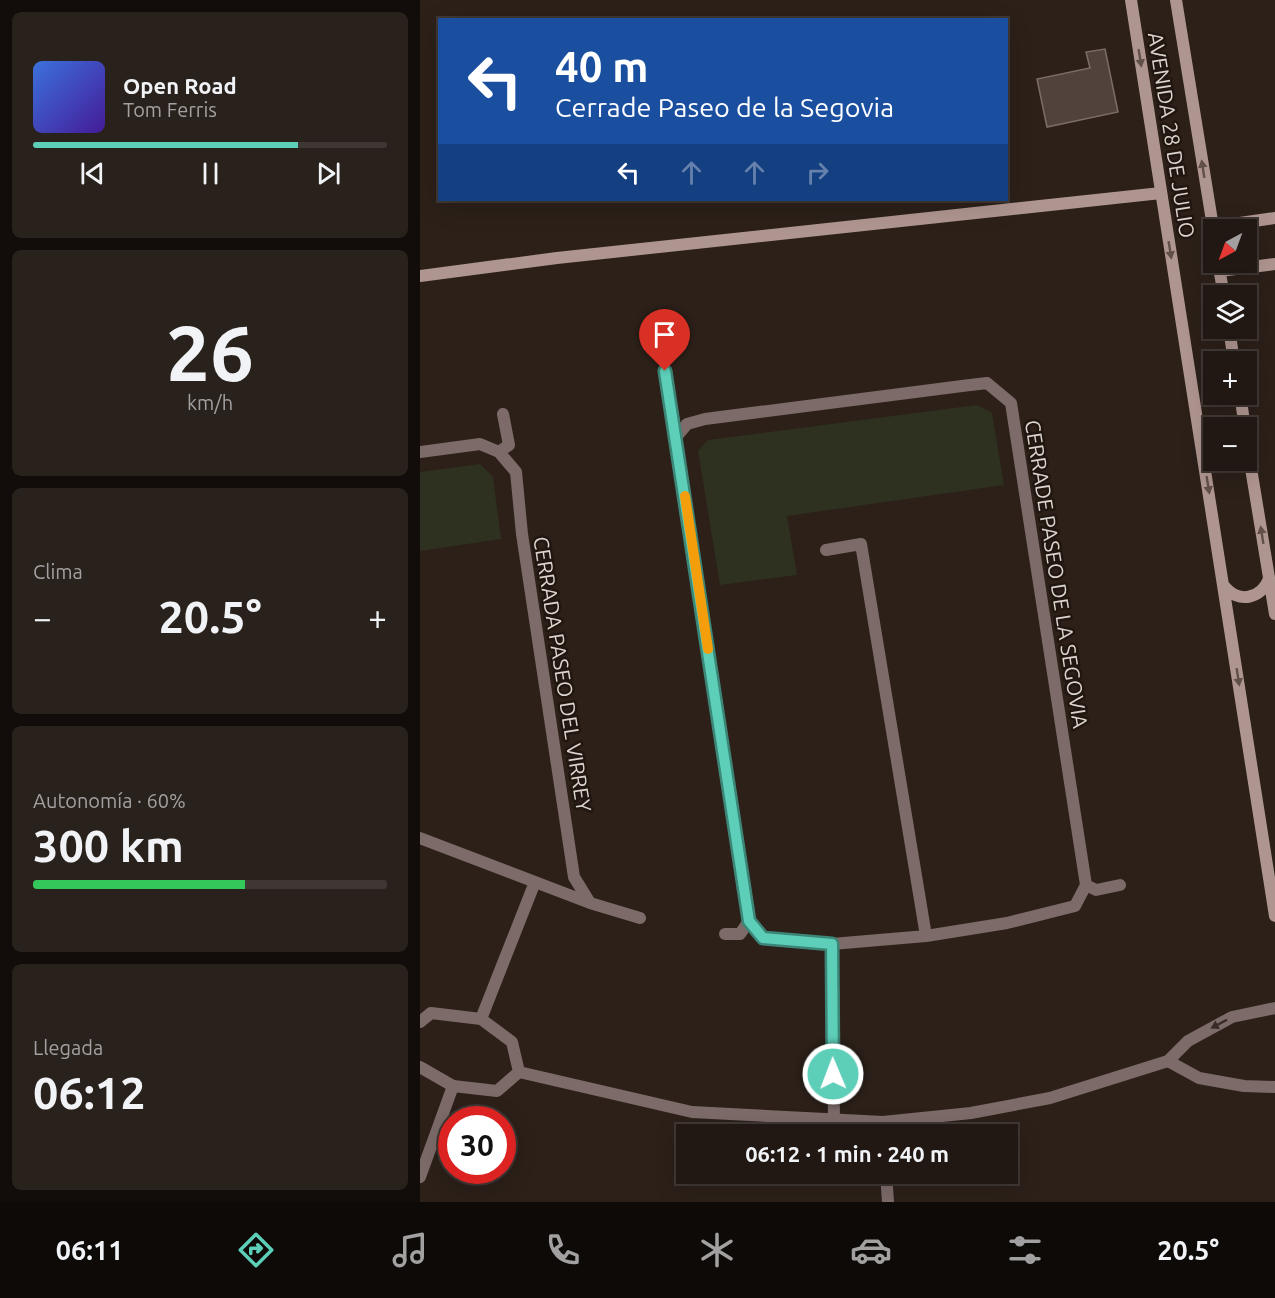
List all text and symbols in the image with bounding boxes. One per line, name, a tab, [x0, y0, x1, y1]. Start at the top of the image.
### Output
street label: AVENIDA 28 DE JULIO	[1144, 30, 1200, 240]
icon: left	[456, 42, 534, 120]
text: 40 m	[555, 43, 649, 90]
one-way arrow	[1136, 48, 1145, 67]
text: Open Road	[123, 73, 237, 98]
text: Cerrade Paseo de la Segovia	[555, 92, 894, 122]
text: Tom Ferris	[123, 98, 217, 121]
icon: left	[612, 156, 645, 189]
icon: ahead	[675, 156, 708, 189]
icon: ahead	[738, 156, 771, 189]
icon: right	[801, 156, 834, 189]
icon: previous	[76, 157, 109, 190]
icon: pause	[194, 157, 227, 190]
icon: next	[312, 157, 345, 190]
one-way arrow	[1199, 159, 1208, 178]
north arrow	[1203, 219, 1257, 273]
map controls	[1203, 219, 1257, 471]
one-way arrow	[1166, 241, 1175, 260]
button: layers	[1203, 285, 1257, 339]
text: 26	[166, 308, 254, 396]
pin	[639, 309, 690, 371]
icon: arrive	[648, 318, 681, 351]
button: +	[1203, 351, 1257, 405]
text: km/h	[187, 391, 233, 414]
button: −	[1203, 417, 1257, 471]
street label: CERRADE PASEO DE LA SEGOVIA	[1021, 418, 1093, 730]
one-way arrow	[1203, 475, 1212, 494]
one-way arrow	[1258, 525, 1267, 544]
street label: CERRADA PASEO DEL VIRREY	[529, 535, 597, 813]
text: Clima	[33, 560, 83, 583]
text: 20.5°	[158, 591, 262, 642]
text: −	[33, 599, 52, 636]
text: +	[368, 599, 387, 636]
one-way arrow	[1234, 668, 1243, 687]
text: Autonomía · 60%	[33, 789, 186, 812]
text: 300 km	[33, 820, 184, 871]
one-way arrow	[1210, 1019, 1228, 1029]
text: Llegada	[33, 1036, 103, 1059]
position arrow	[801, 1042, 865, 1106]
text: 06:12	[33, 1067, 146, 1118]
speed limit sign: 30	[438, 1106, 516, 1184]
text: 06:12 · 1 min · 240 m	[745, 1141, 949, 1166]
icon: directions	[235, 1229, 277, 1271]
icon: music	[389, 1229, 431, 1271]
icon: phone	[542, 1229, 584, 1271]
icon: climate	[696, 1229, 738, 1271]
icon: car	[850, 1229, 892, 1271]
icon: filters	[1004, 1229, 1046, 1271]
text: 06:11	[56, 1235, 123, 1265]
text: 20.5°	[1157, 1235, 1219, 1265]

